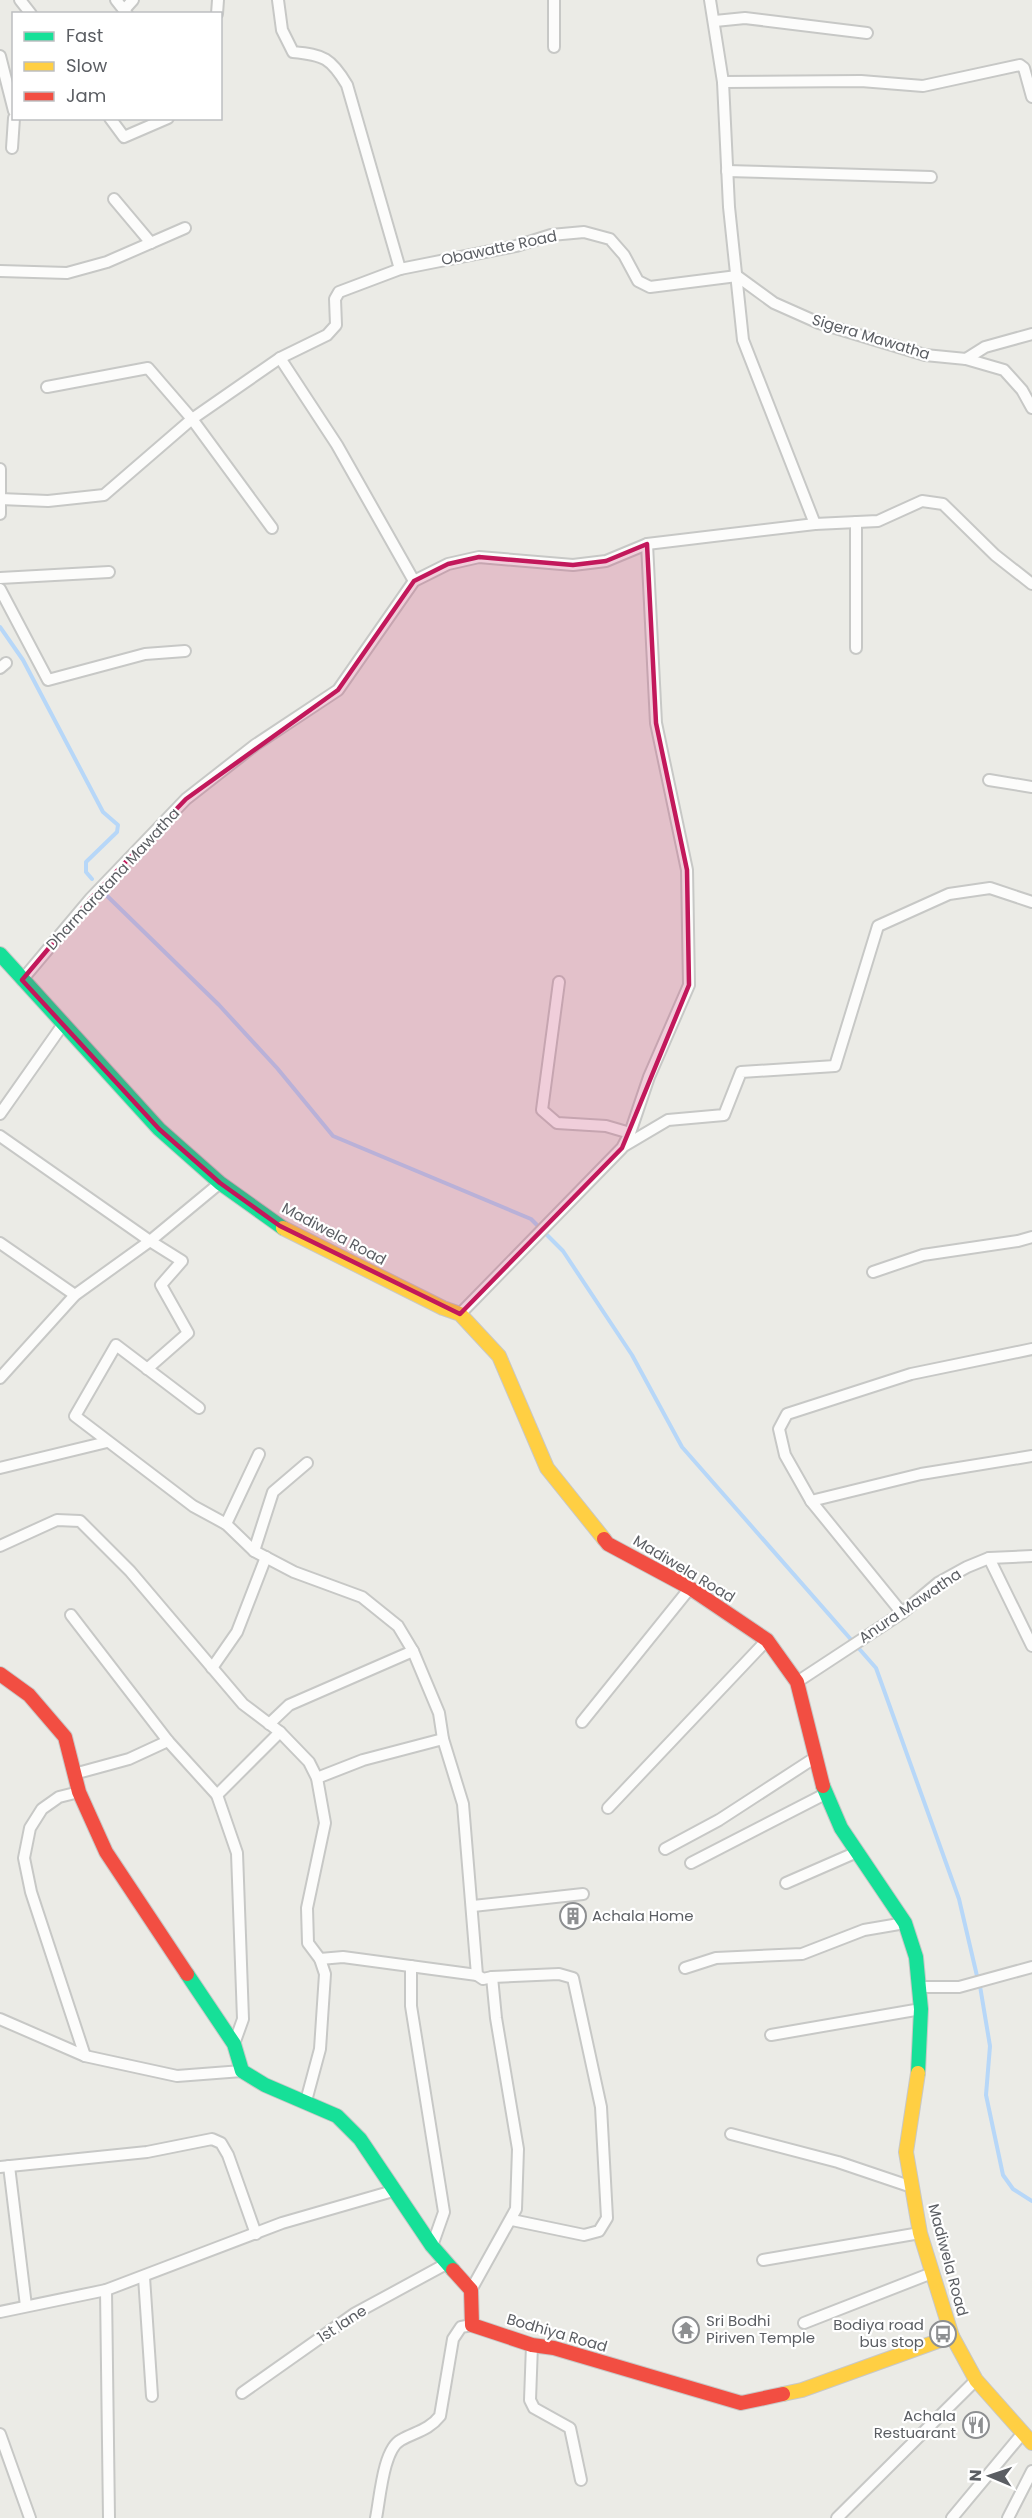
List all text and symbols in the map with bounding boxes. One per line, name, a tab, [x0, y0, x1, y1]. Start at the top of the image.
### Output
legend	[12, 12, 222, 120]
text: Fast	[66, 23, 103, 48]
text: Slow	[66, 53, 108, 78]
text: Jam	[66, 83, 106, 108]
street label: Obawatte Road	[439, 225, 559, 270]
street label: Sigera Mawatha	[810, 309, 933, 364]
street label: Dharmaratana Mawatha	[41, 803, 184, 954]
street label: Madiwela Road	[278, 1197, 390, 1270]
street label: Madiwela Road	[629, 1530, 739, 1607]
street label: Anura Mawatha	[854, 1563, 965, 1648]
building icon: Achala Home	[558, 1901, 588, 1931]
place label: Achala Home	[592, 1905, 694, 1926]
street label: Madiwela Road	[923, 2201, 974, 2318]
street label: 1st lane	[313, 2300, 370, 2347]
street label: Bodhiya Road	[504, 2308, 610, 2357]
place label: Sri Bodhi Piriven Temple	[706, 2310, 815, 2348]
place label: Bodiya road bus stop	[833, 2314, 924, 2352]
temple icon: Sri Bodhi Piriven Temple	[671, 2315, 701, 2345]
bus stop icon: Bodiya road bus stop	[928, 2319, 958, 2349]
place label: Achala Restuarant	[874, 2405, 956, 2443]
restaurant icon: Achala Restuarant	[961, 2410, 991, 2440]
north arrow	[960, 2446, 1020, 2506]
text: N	[964, 2469, 987, 2482]

